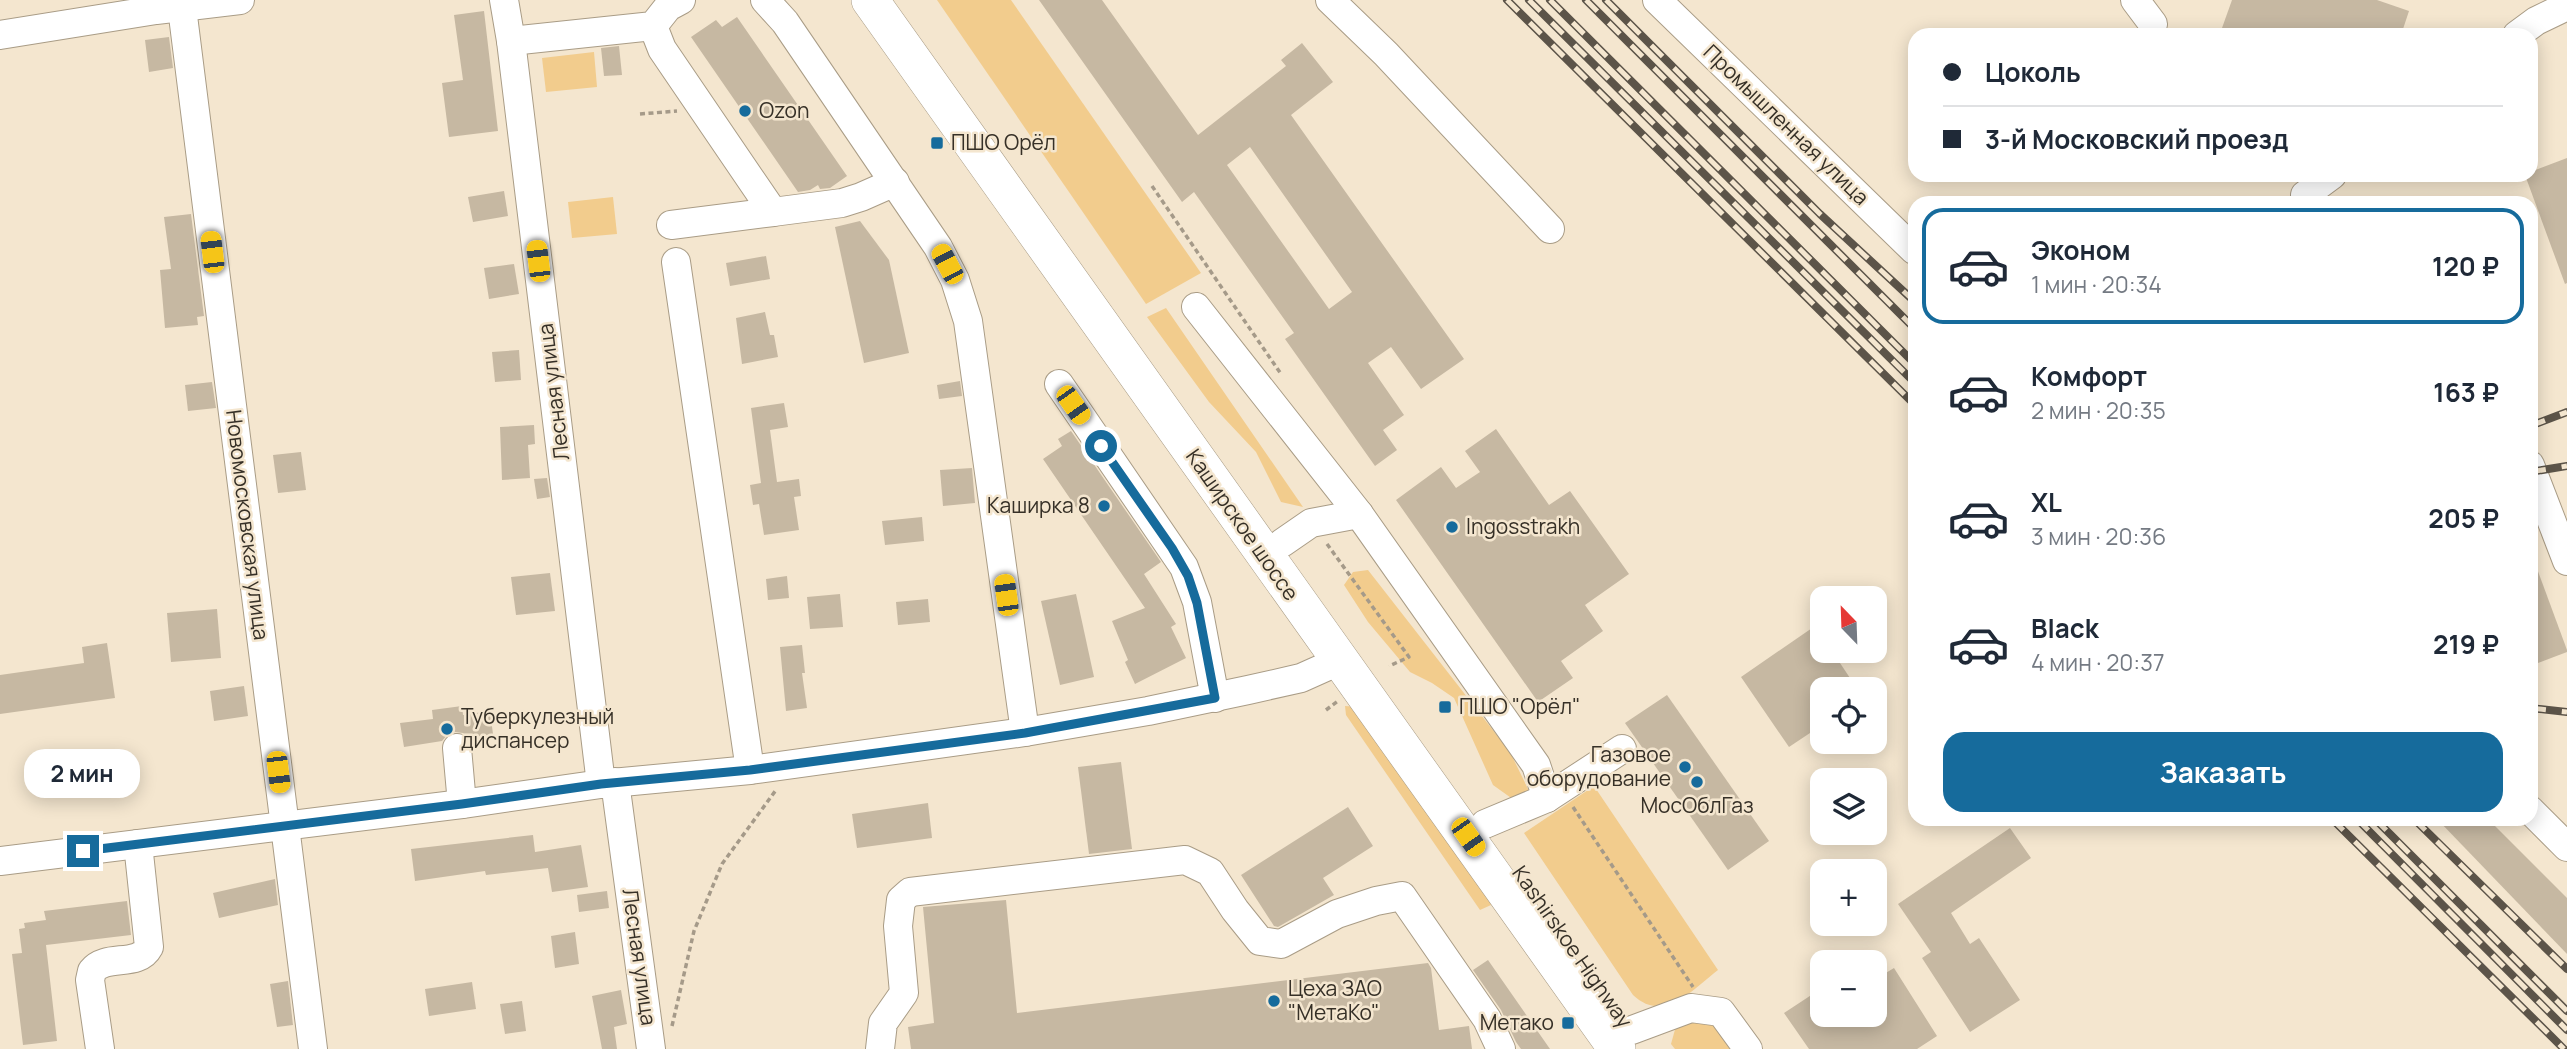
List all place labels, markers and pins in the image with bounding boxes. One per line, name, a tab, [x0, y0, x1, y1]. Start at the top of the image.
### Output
place label: Ozon	[759, 96, 809, 124]
marker: Ozon	[737, 103, 753, 119]
place label: ПШО Орёл	[951, 128, 1056, 156]
marker: ПШО Орёл	[929, 135, 945, 151]
place label: Каширка 8	[987, 491, 1090, 519]
marker: Каширка 8	[1096, 498, 1112, 514]
place label: Ingosstrakh	[1466, 512, 1580, 540]
marker: Ingosstrakh	[1444, 519, 1460, 535]
place label: ПШО "Орёл"	[1459, 692, 1580, 720]
marker: ПШО "Орёл"	[1437, 699, 1453, 715]
place label: Туберкулезный диспансер	[461, 702, 614, 754]
marker: Туберкулезный диспансер	[439, 721, 455, 737]
place label: Газовое оборудование	[1527, 740, 1671, 792]
marker: Газовое оборудование	[1677, 759, 1693, 775]
marker: МосОблГаз	[1689, 774, 1705, 790]
place label: МосОблГаз	[1640, 791, 1754, 819]
place label: Цеха ЗАО "МетаКо"	[1288, 974, 1382, 1026]
marker: Цеха ЗАО "МетаКо"	[1266, 993, 1282, 1009]
place label: Метако	[1480, 1008, 1554, 1036]
marker: Метако	[1560, 1015, 1576, 1031]

